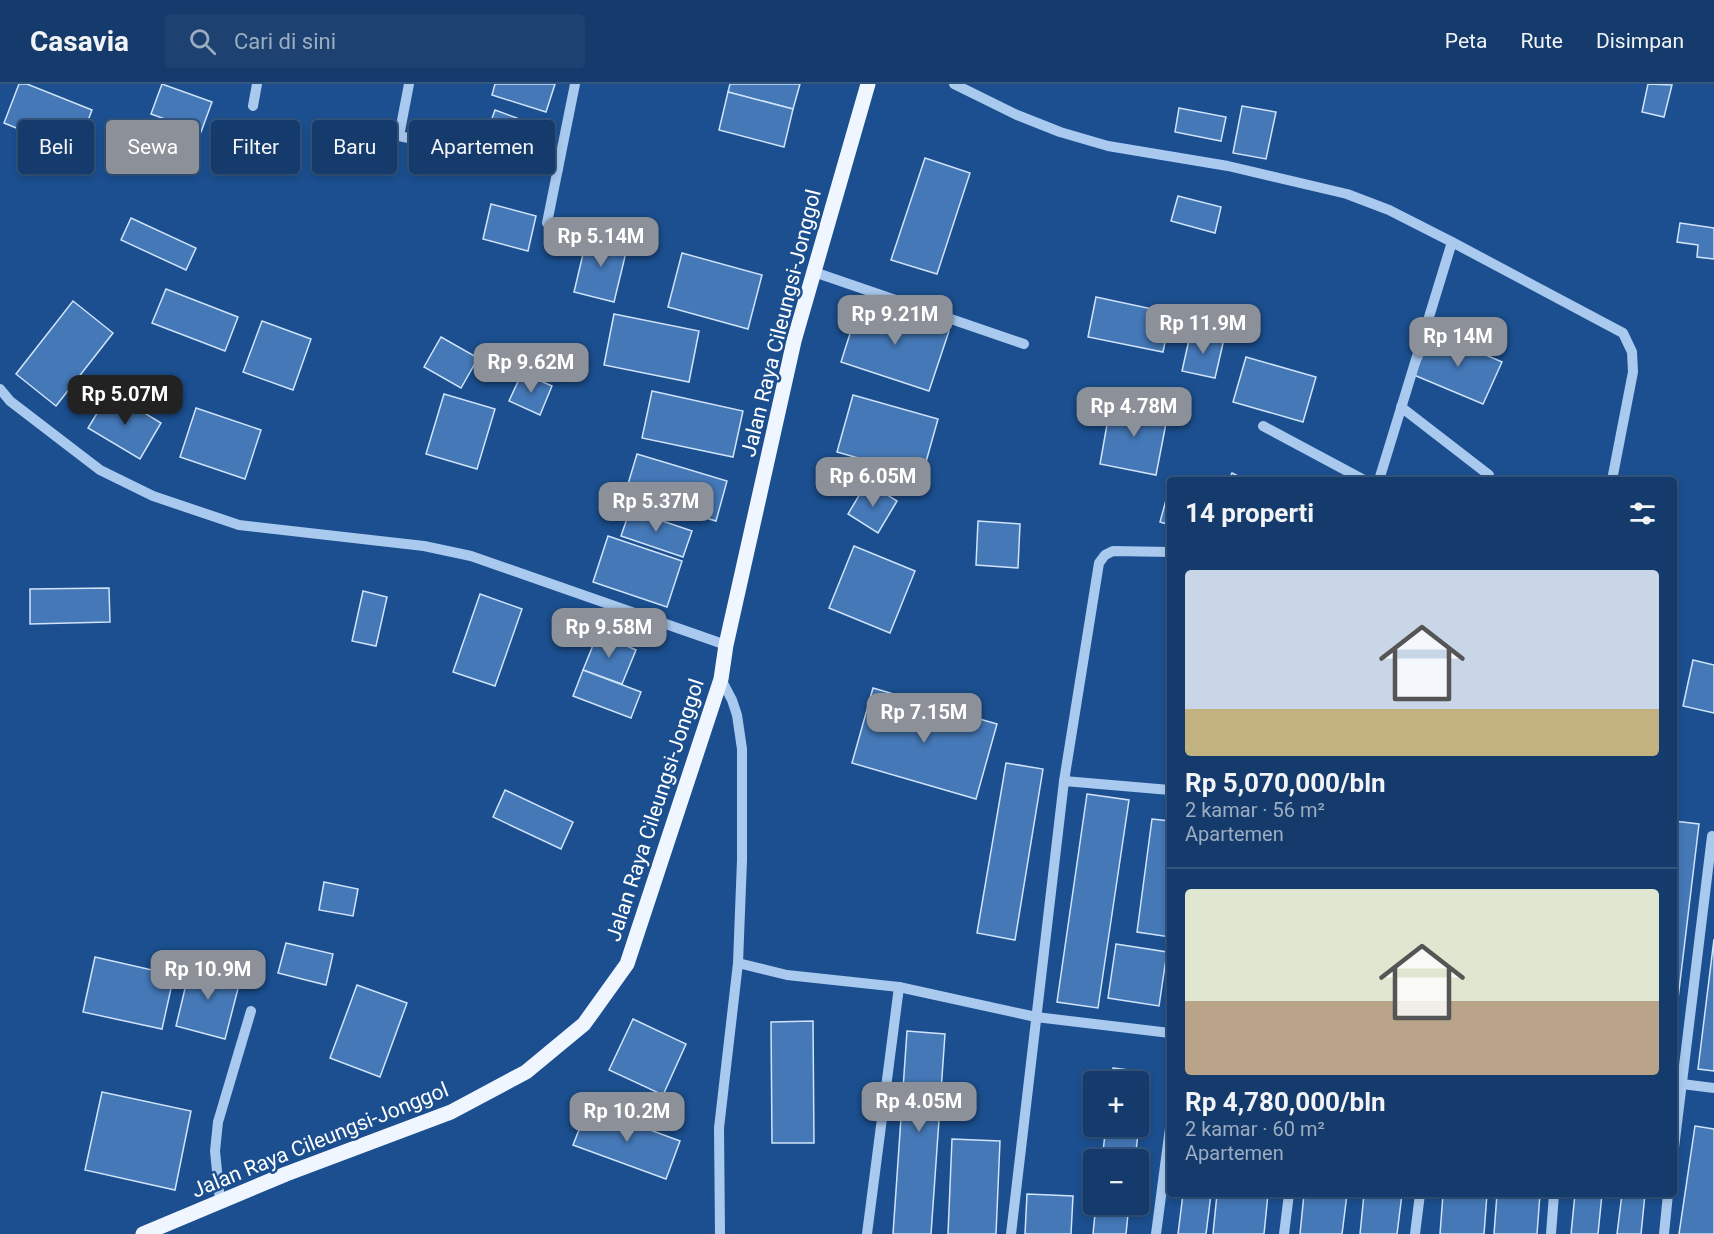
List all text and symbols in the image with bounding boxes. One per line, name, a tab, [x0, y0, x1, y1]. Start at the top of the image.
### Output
search box	[165, 14, 585, 68]
text: Casavia	[30, 25, 129, 58]
icon: search	[186, 25, 219, 58]
text: Cari di sini	[234, 29, 336, 54]
text: Peta	[1445, 29, 1487, 53]
text: Rute	[1520, 29, 1563, 53]
text: Disimpan	[1596, 29, 1684, 53]
chip: Beli	[18, 120, 94, 174]
chip: Sewa	[106, 120, 199, 174]
chip: Filter	[211, 120, 300, 174]
chip: Baru	[312, 120, 397, 174]
chip: Apartemen	[409, 120, 555, 174]
street label: Jalan Raya Cileungsi-Jonggol	[736, 187, 826, 459]
pin: Rp 5.14M	[539, 217, 663, 268]
text: Rp 5.14M	[558, 224, 644, 248]
pin: Rp 9.21M	[833, 295, 957, 346]
text: Rp 9.21M	[852, 302, 938, 326]
pin: Rp 11.9M	[1141, 304, 1265, 355]
text: Rp 11.9M	[1160, 311, 1246, 335]
pin: Rp 14M	[1409, 317, 1507, 368]
text: Rp 14M	[1423, 324, 1493, 348]
pin: Rp 9.62M	[469, 343, 593, 394]
text: Rp 9.62M	[488, 350, 574, 374]
pin: Rp 5.07M	[63, 375, 187, 426]
text: Rp 5.07M	[82, 382, 168, 406]
pin: Rp 4.78M	[1072, 387, 1196, 438]
text: Rp 4.78M	[1091, 394, 1177, 418]
pin: Rp 6.05M	[811, 457, 935, 508]
text: Rp 6.05M	[830, 464, 916, 488]
pin: Rp 5.37M	[594, 482, 718, 533]
text: Rp 5.37M	[613, 489, 699, 513]
icon: filters	[1626, 497, 1659, 530]
text: 14 properti	[1185, 498, 1314, 528]
pin: Rp 9.58M	[547, 608, 671, 659]
icon: home	[1368, 609, 1476, 717]
text: Rp 9.58M	[566, 615, 652, 639]
street label: Jalan Raya Cileungsi-Jonggol	[601, 676, 709, 944]
pin: Rp 7.15M	[862, 693, 986, 744]
text: Rp 7.15M	[881, 700, 967, 724]
text: Rp 5,070,000/bln	[1185, 768, 1386, 798]
text: 2 kamar · 56 m²	[1185, 798, 1325, 822]
text: Apartemen	[1185, 822, 1284, 846]
icon: home	[1368, 928, 1476, 1036]
pin: Rp 10.9M	[146, 950, 270, 1001]
text: Rp 10.9M	[165, 957, 251, 981]
map controls	[1083, 1071, 1149, 1215]
button: +	[1083, 1071, 1149, 1137]
street label: Jalan Raya Cileungsi-Jonggol	[188, 1077, 452, 1203]
pin: Rp 4.05M	[857, 1082, 981, 1133]
text: Rp 4,780,000/bln	[1185, 1087, 1386, 1117]
text: Rp 4.05M	[876, 1089, 962, 1113]
pin: Rp 10.2M	[565, 1092, 689, 1143]
text: Rp 10.2M	[584, 1099, 670, 1123]
text: 2 kamar · 60 m²	[1185, 1117, 1325, 1141]
text: Apartemen	[1185, 1141, 1284, 1165]
button: −	[1083, 1149, 1149, 1215]

